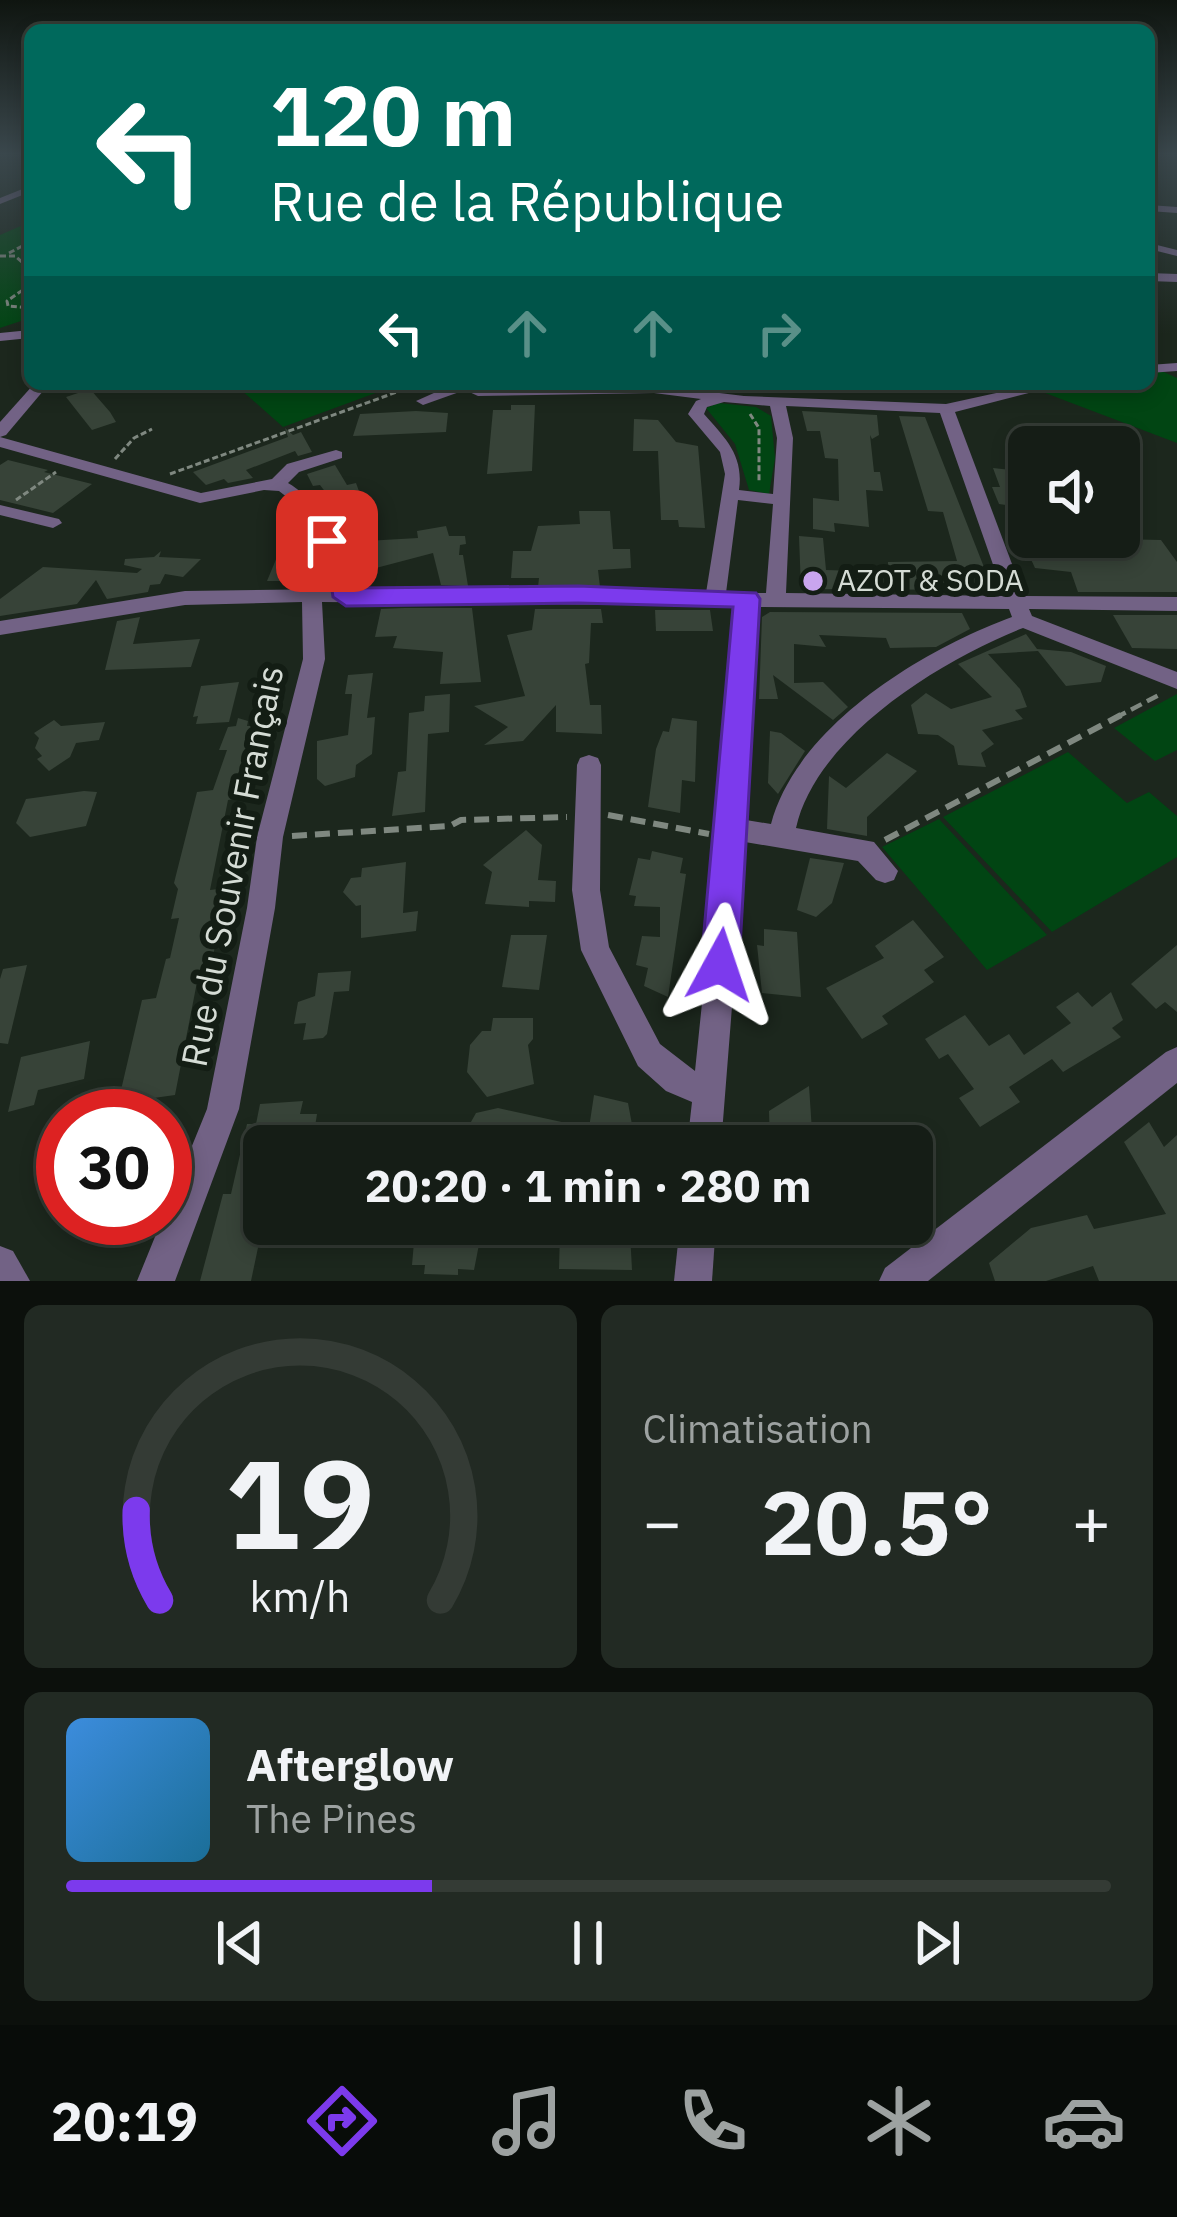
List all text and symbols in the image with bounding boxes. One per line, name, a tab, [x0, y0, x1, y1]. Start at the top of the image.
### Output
text: 120 m	[270, 60, 516, 169]
icon: left	[72, 72, 228, 228]
text: Rue de la République	[270, 166, 784, 236]
icon: left	[368, 300, 434, 366]
icon: ahead	[494, 300, 560, 366]
icon: ahead	[620, 300, 686, 366]
icon: right	[746, 300, 812, 366]
map controls	[1008, 426, 1140, 558]
button: sound	[1008, 426, 1140, 558]
pin	[276, 490, 378, 592]
icon: arrive	[294, 508, 360, 574]
place label: AZOT & SODA	[837, 560, 1024, 599]
marker: AZOT & SODA	[800, 568, 826, 594]
street label: Rue du Souvenir Français	[170, 661, 293, 1070]
position arrow	[657, 902, 783, 1028]
speed limit sign: 30	[36, 1089, 192, 1245]
text: 20:20 · 1 min · 280 m	[365, 1156, 811, 1214]
text: Climatisation	[643, 1403, 873, 1454]
text: 19	[225, 1421, 375, 1583]
text: 20.5°	[761, 1463, 993, 1580]
text: −	[643, 1478, 682, 1564]
text: +	[1071, 1478, 1111, 1564]
text: km/h	[250, 1567, 351, 1623]
text: Afterglow	[246, 1735, 454, 1793]
text: The Pines	[246, 1793, 417, 1844]
icon: previous	[207, 1910, 273, 1976]
icon: pause	[555, 1910, 621, 1976]
icon: next	[904, 1910, 970, 1976]
icon: directions	[300, 2079, 384, 2163]
icon: music	[485, 2079, 569, 2163]
icon: phone	[671, 2079, 755, 2163]
icon: climate	[857, 2079, 941, 2163]
icon: car	[1042, 2079, 1126, 2163]
text: 20:19	[51, 2086, 198, 2156]

